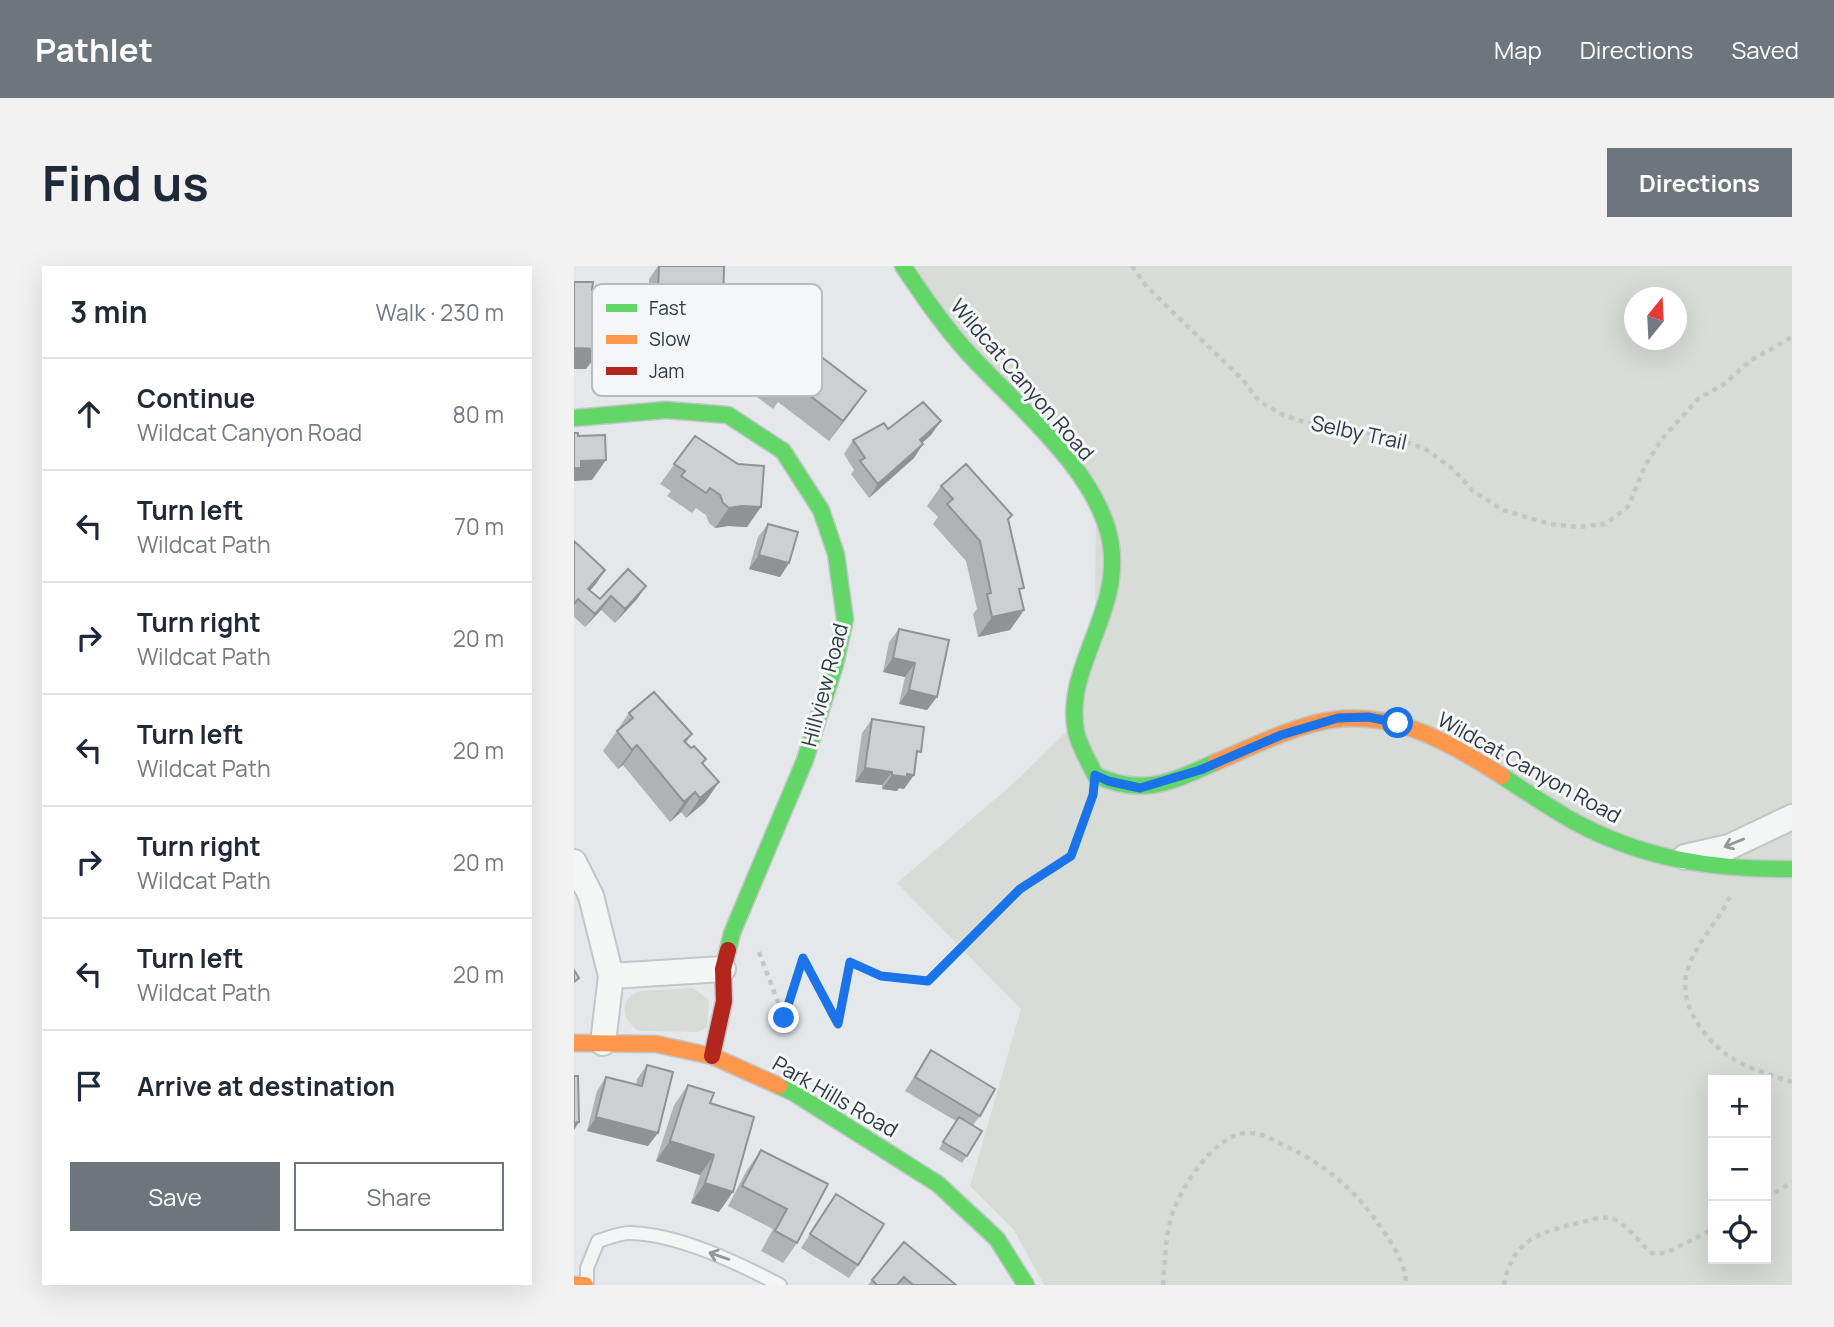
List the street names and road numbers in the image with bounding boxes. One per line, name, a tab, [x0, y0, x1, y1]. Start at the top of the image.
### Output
street label: Wildcat Canyon Road	[945, 293, 1101, 466]
street label: Selby Trail	[1309, 408, 1410, 456]
street label: Hillview Road	[794, 620, 854, 750]
street label: Wildcat Canyon Road	[1433, 705, 1626, 829]
street label: Park Hills Road	[768, 1049, 903, 1143]

